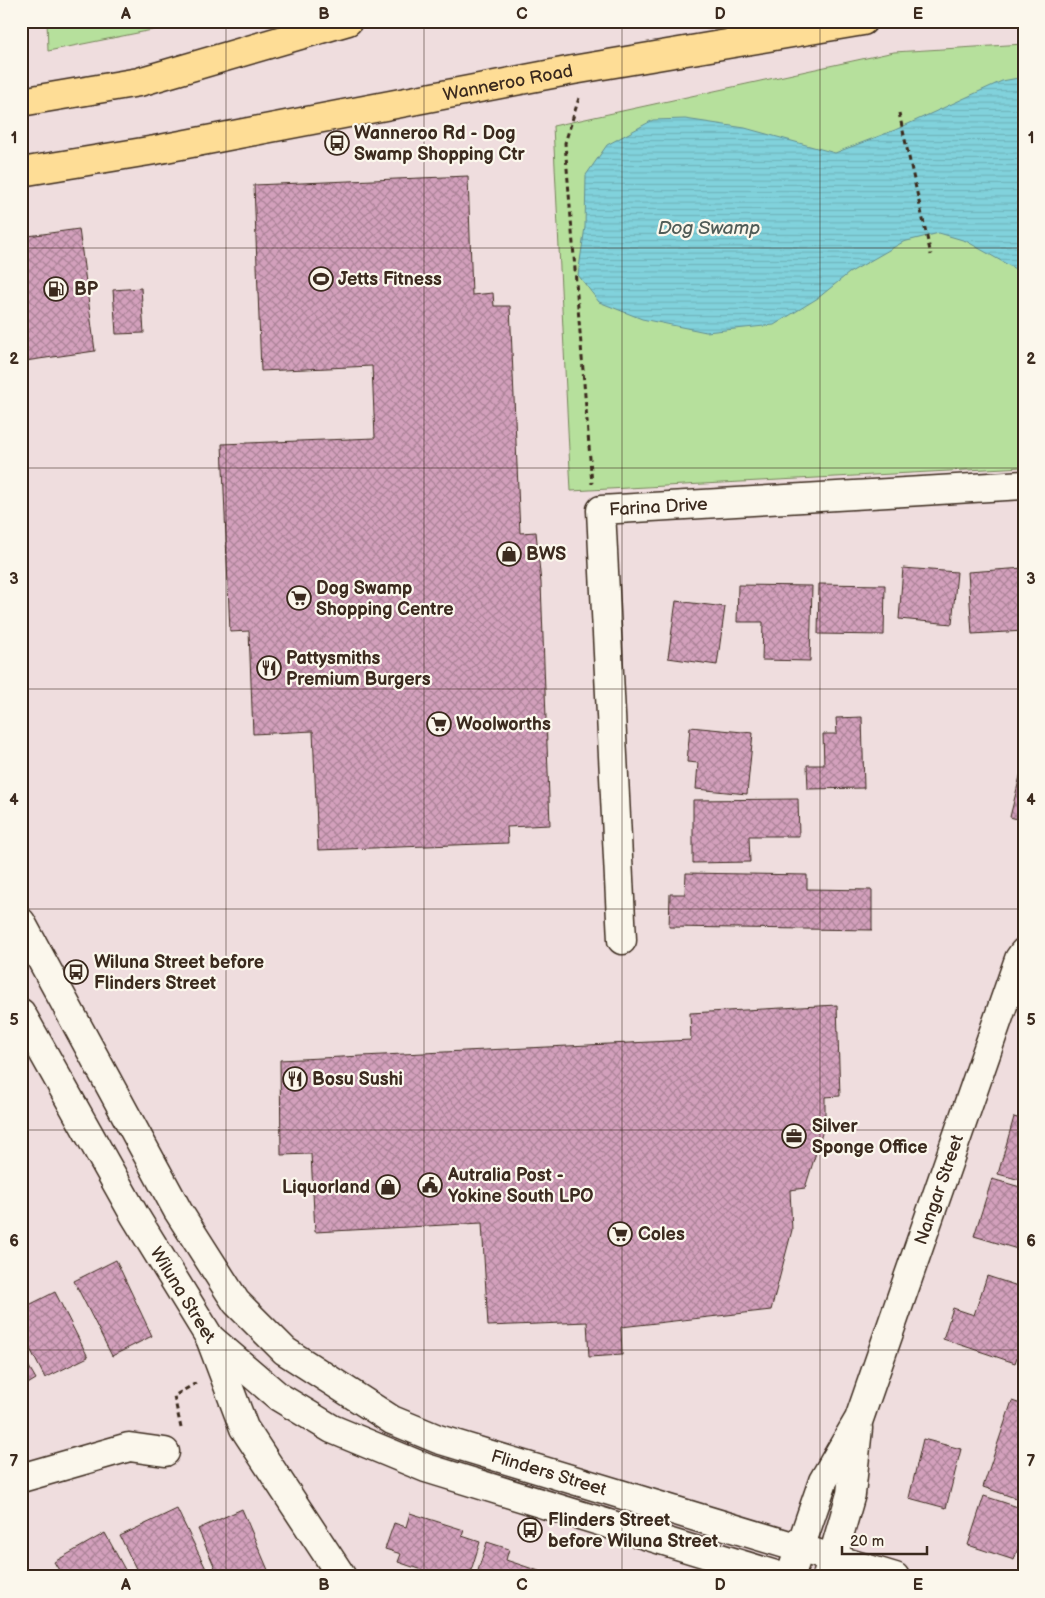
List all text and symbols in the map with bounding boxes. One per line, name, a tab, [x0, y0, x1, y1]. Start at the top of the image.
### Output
text: A	[120, 5, 131, 24]
text: B	[318, 5, 330, 24]
text: C	[516, 5, 528, 24]
text: D	[714, 5, 726, 24]
text: E	[913, 5, 923, 24]
street label: Wanneroo Road	[441, 60, 575, 106]
place label: Wanneroo Rd - Dog Swamp Shopping Ctr	[354, 123, 525, 165]
text: 1	[11, 129, 17, 148]
text: 1	[1028, 129, 1034, 148]
bus stop icon: Wanneroo Rd - Dog Swamp Shopping Ctr	[324, 130, 350, 156]
water label: Dog Swamp	[658, 217, 760, 240]
sports icon: Jetts Fitness	[308, 266, 334, 292]
place label: Jetts Fitness	[338, 269, 442, 290]
fuel station icon: BP	[43, 276, 69, 302]
place label: BP	[74, 279, 99, 300]
text: 2	[9, 350, 19, 369]
text: 2	[1026, 350, 1036, 369]
street label: Farina Drive	[609, 494, 709, 521]
shop icon: BWS	[496, 541, 522, 567]
place label: BWS	[526, 544, 566, 565]
text: 3	[9, 570, 19, 589]
text: 3	[1026, 570, 1036, 589]
place label: Dog Swamp Shopping Centre	[316, 578, 453, 620]
supermarket icon: Dog Swamp Shopping Centre	[286, 585, 312, 611]
place label: Pattysmiths Premium Burgers	[286, 648, 431, 690]
restaurant icon: Pattysmiths Premium Burgers	[256, 655, 282, 681]
supermarket icon: Woolworths	[426, 711, 452, 737]
place label: Woolworths	[456, 714, 551, 735]
text: 4	[9, 791, 19, 810]
text: 4	[1026, 791, 1036, 810]
place label: Wiluna Street before Flinders Street	[94, 952, 264, 994]
bus stop icon: Wiluna Street before Flinders Street	[63, 959, 89, 985]
text: 5	[9, 1011, 19, 1030]
text: 5	[1026, 1011, 1036, 1030]
restaurant icon: Bosu Sushi	[282, 1066, 308, 1092]
place label: Bosu Sushi	[312, 1069, 403, 1090]
place label: Silver Sponge Office	[812, 1116, 928, 1158]
office icon: Silver Sponge Office	[781, 1123, 807, 1149]
street label: Nangar Street	[910, 1132, 968, 1248]
place label: Autralia Post - Yokine South LPO	[447, 1165, 593, 1207]
public building icon: Autralia Post - Yokine South LPO	[417, 1172, 443, 1198]
shop icon: Liquorland	[375, 1174, 401, 1200]
place label: Liquorland	[282, 1177, 370, 1198]
supermarket icon: Coles	[607, 1221, 633, 1247]
place label: Coles	[638, 1224, 685, 1245]
text: 6	[9, 1232, 19, 1251]
text: 6	[1026, 1232, 1036, 1251]
street label: Wiluna Street	[146, 1243, 219, 1349]
street label: Flinders Street	[488, 1446, 609, 1500]
text: 7	[10, 1452, 19, 1471]
text: 7	[1027, 1452, 1036, 1471]
place label: Flinders Street before Wiluna Street	[548, 1510, 718, 1552]
bus stop icon: Flinders Street before Wiluna Street	[517, 1517, 543, 1543]
scale bar	[842, 1523, 928, 1555]
text: 20 m	[850, 1532, 884, 1551]
text: A	[120, 1576, 131, 1595]
text: B	[318, 1576, 330, 1595]
text: C	[516, 1576, 528, 1595]
text: D	[714, 1576, 726, 1595]
text: E	[913, 1576, 923, 1595]

